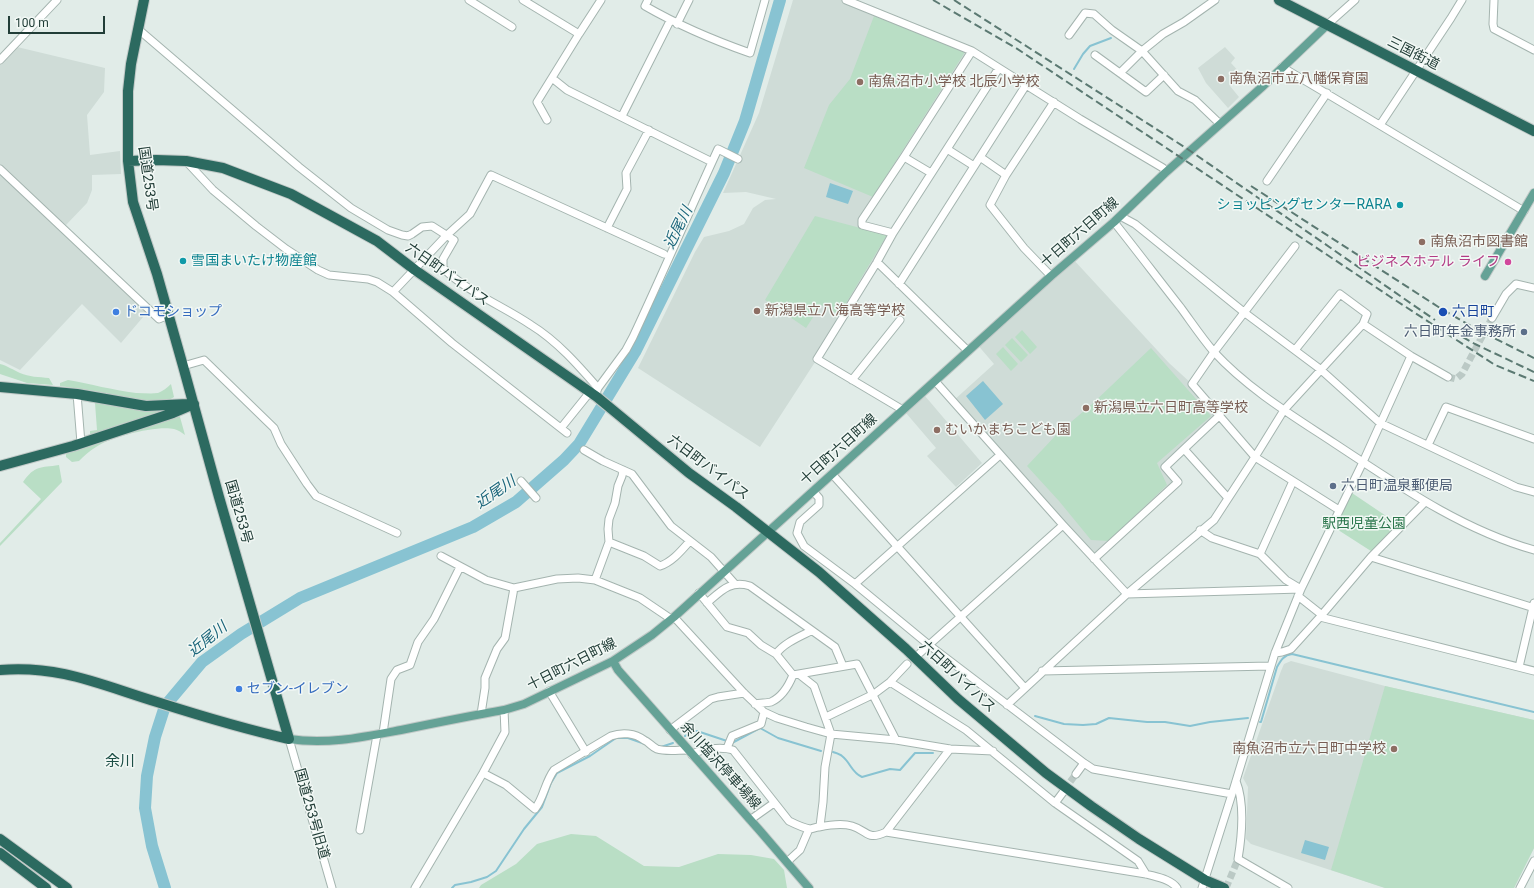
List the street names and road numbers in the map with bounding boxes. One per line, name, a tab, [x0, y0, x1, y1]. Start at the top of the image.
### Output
street label: 三国街道	[1384, 34, 1442, 74]
street label: 国道253号	[134, 145, 160, 213]
street label: 十日町六日町線	[1038, 195, 1122, 271]
street label: 六日町バイパス	[402, 240, 492, 310]
street label: 十日町六日町線	[797, 411, 881, 489]
street label: 六日町バイパス	[664, 432, 752, 504]
street label: 国道253号	[221, 478, 255, 546]
street label: 十日町六日町線	[525, 635, 619, 695]
street label: 六日町バイパス	[915, 637, 999, 717]
street label: 余川塩沢停車場線	[676, 719, 764, 813]
street label: 国道253号旧道	[290, 767, 332, 861]

